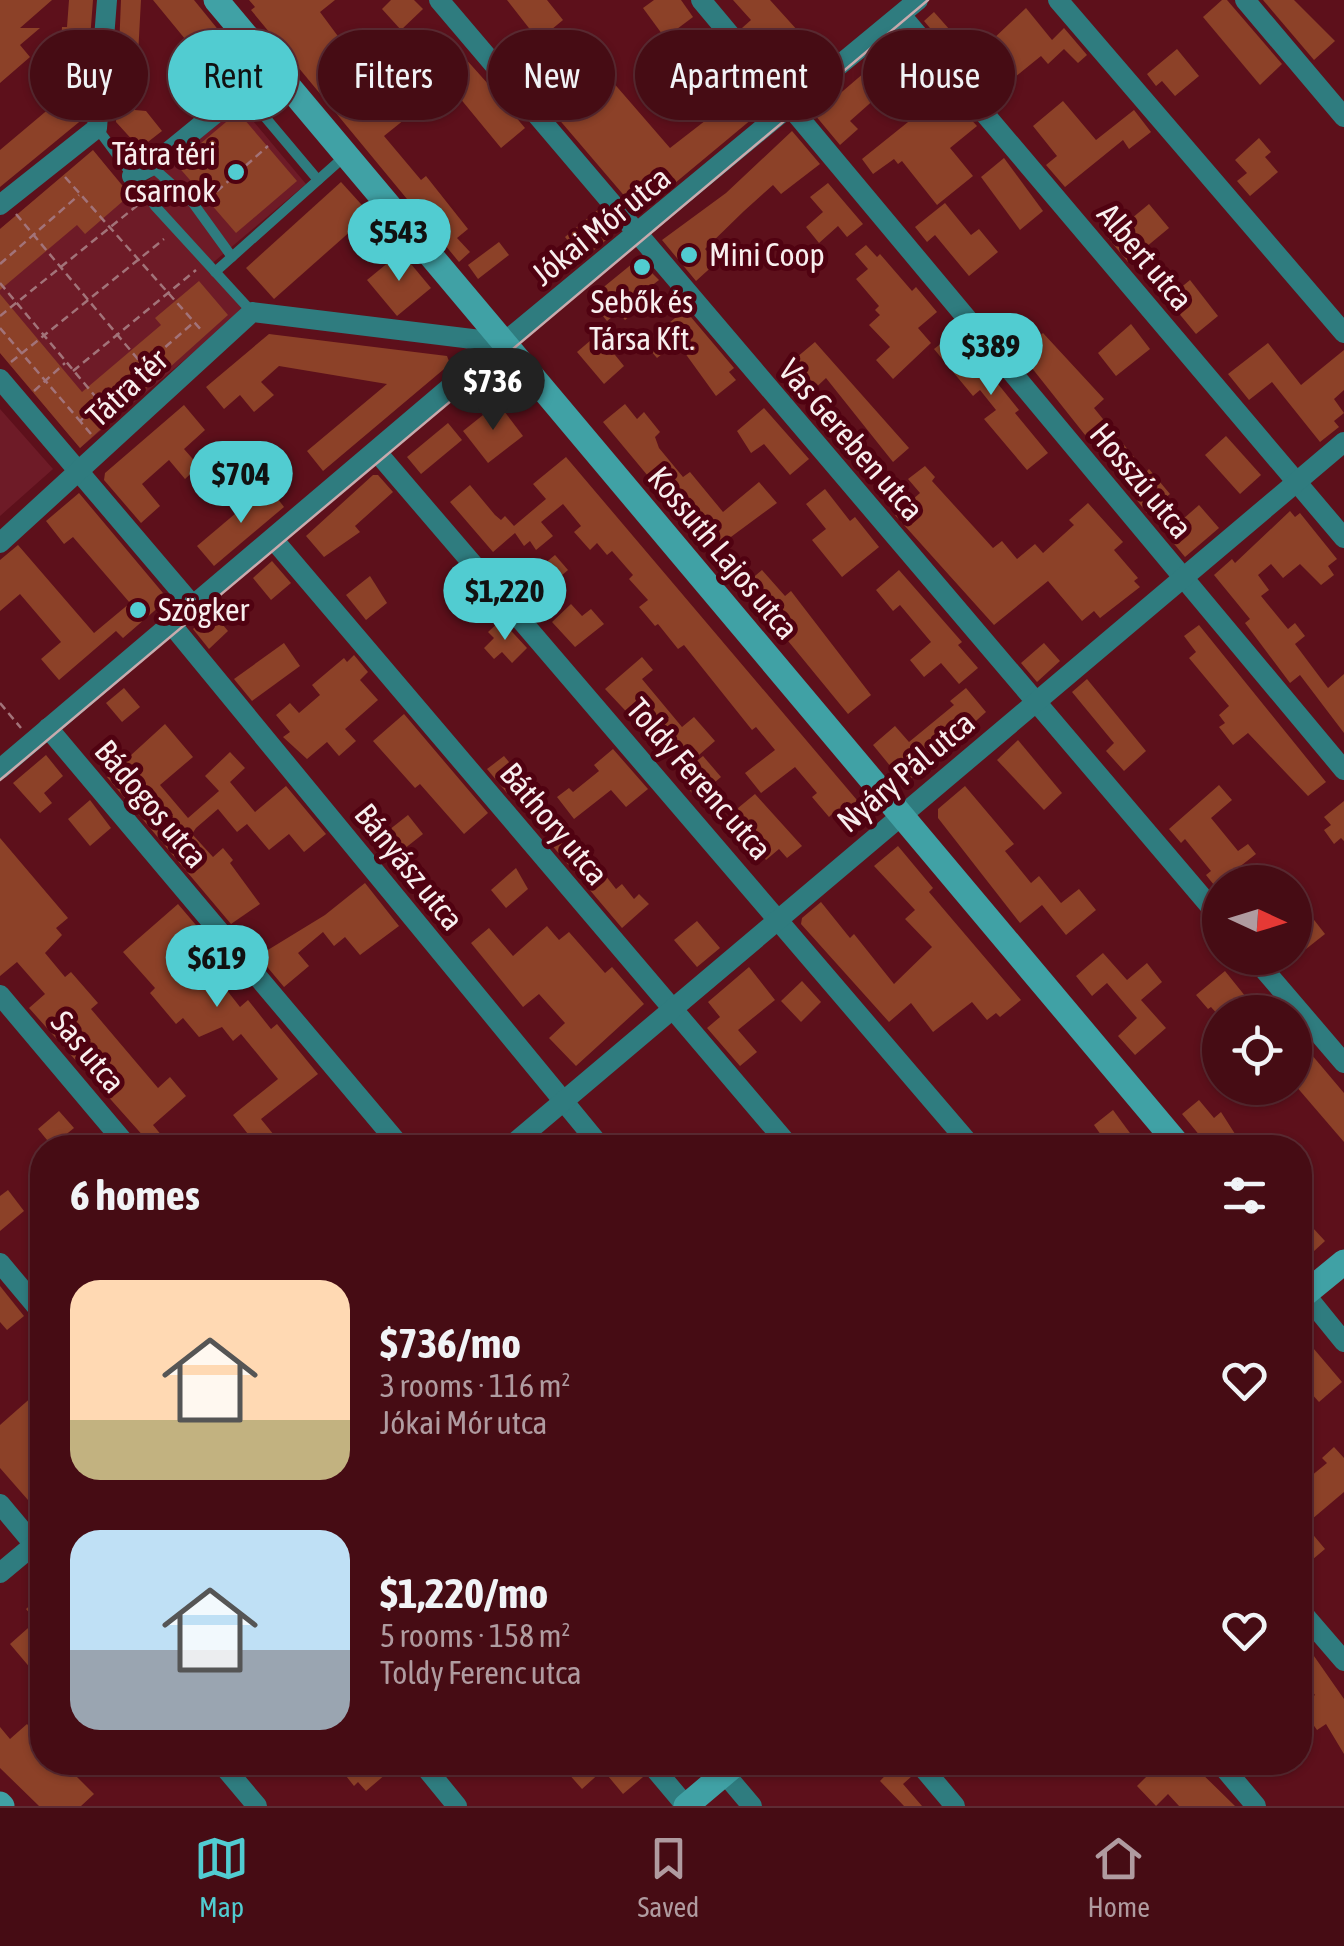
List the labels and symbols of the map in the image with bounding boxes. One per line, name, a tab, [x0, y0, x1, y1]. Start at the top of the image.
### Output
place label: Tátra téri csarnok	[112, 135, 216, 209]
street label: Jókai Mór utca	[524, 159, 677, 293]
marker: Tátra téri csarnok	[225, 161, 247, 183]
street label: Albert utca	[1090, 196, 1201, 317]
pin: $543	[340, 199, 458, 284]
place label: Mini Coop	[709, 236, 825, 273]
marker: Mini Coop	[678, 244, 700, 266]
marker: Sebők és Társa Kft.	[631, 256, 653, 278]
place label: Sebők és Társa Kft.	[589, 283, 695, 357]
pin: $389	[932, 313, 1050, 398]
street label: Tátra tér	[79, 341, 175, 434]
pin: $736	[434, 348, 552, 433]
street label: Vas Gereben utca	[771, 352, 931, 528]
street label: Hosszú utca	[1083, 416, 1200, 546]
pin: $704	[182, 441, 300, 526]
street label: Kossuth Lajos utca	[641, 459, 806, 646]
pin: $1,220	[424, 558, 586, 643]
place label: Szögker	[158, 591, 249, 628]
marker: Szögker	[127, 599, 149, 621]
street label: Toldy Ferenc utca	[619, 690, 779, 867]
street label: Nyáry Pál utca	[830, 704, 982, 840]
street label: Bádogos utca	[87, 732, 215, 875]
street label: Báthory utca	[493, 755, 616, 892]
street label: Bányász utca	[347, 796, 471, 937]
north arrow	[1202, 865, 1312, 975]
pin: $619	[158, 925, 276, 1010]
street label: Sas utca	[44, 1003, 133, 1100]

